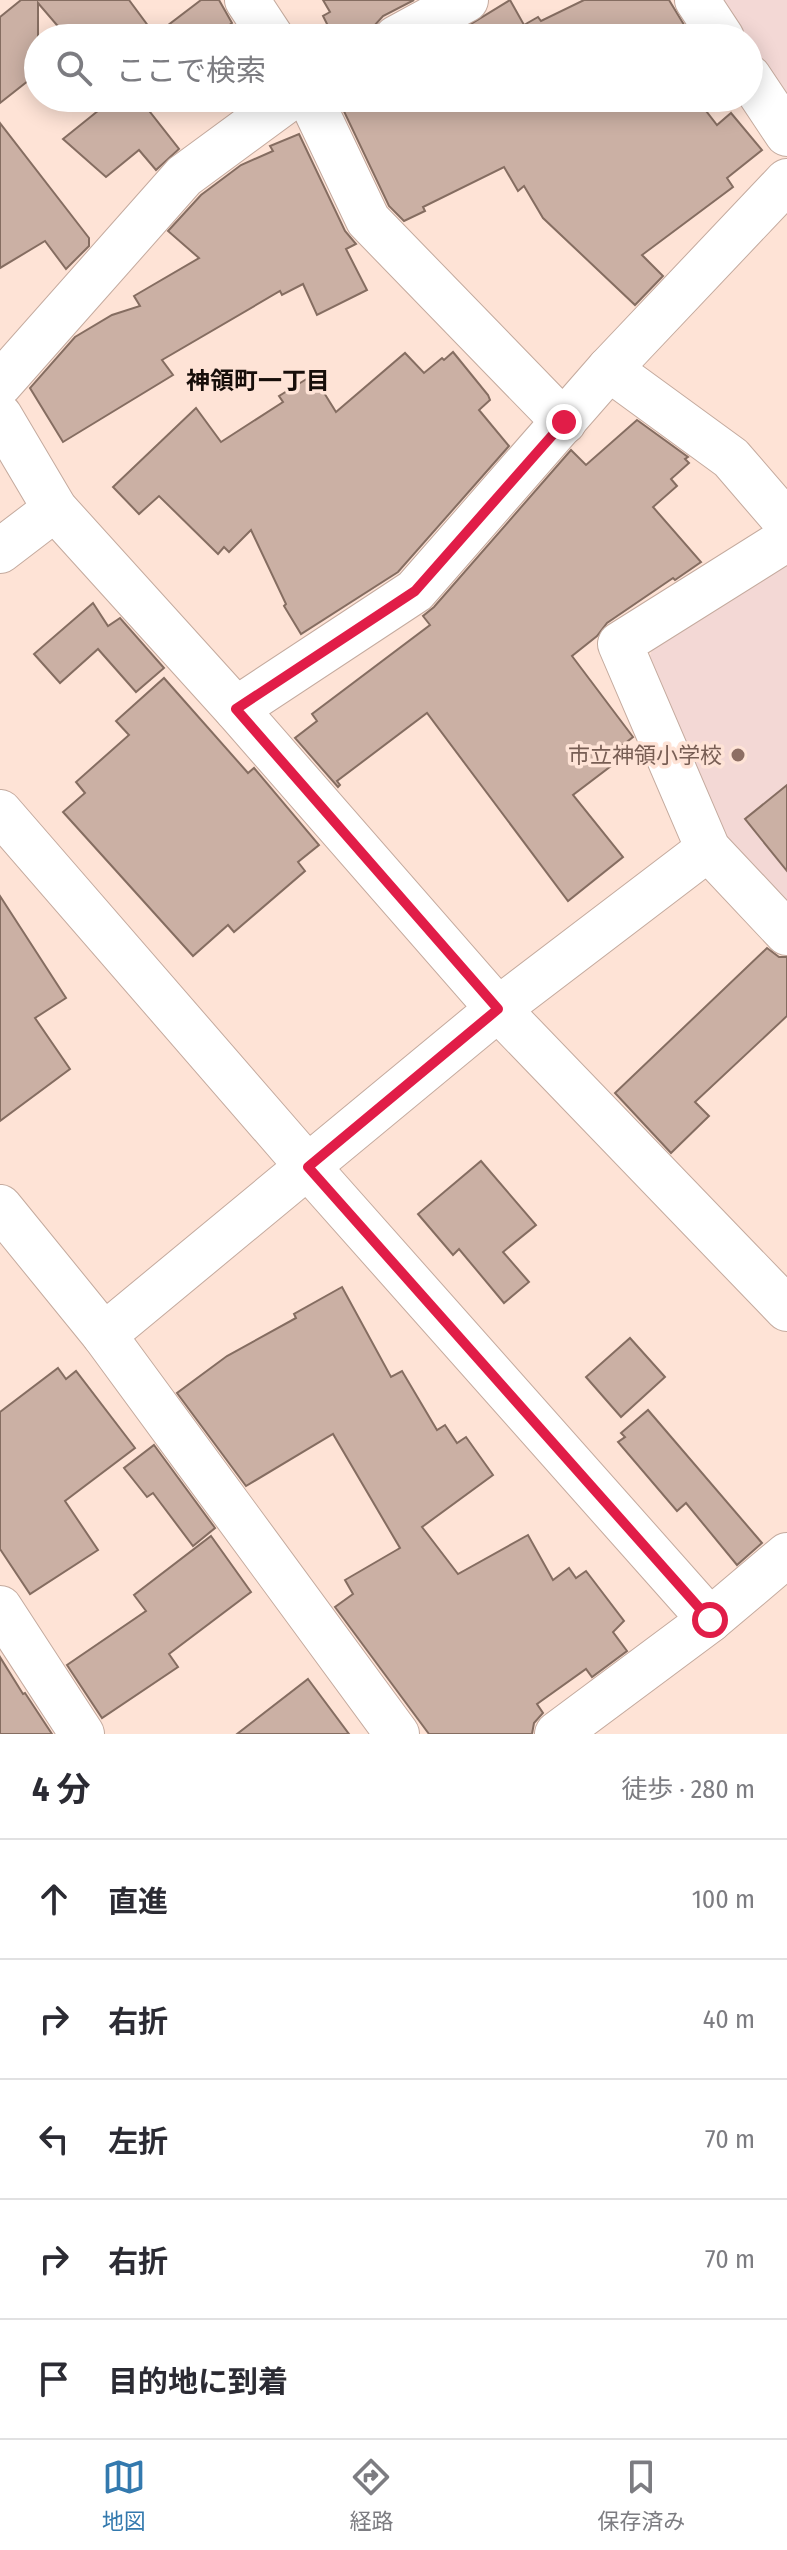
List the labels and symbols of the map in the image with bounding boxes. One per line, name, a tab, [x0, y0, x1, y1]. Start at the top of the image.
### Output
district label: 神領町一丁目	[186, 367, 330, 395]
route end	[546, 404, 582, 440]
place label: 市立神領小学校	[568, 742, 722, 769]
marker: 市立神領小学校	[729, 746, 747, 764]
route start	[692, 1602, 728, 1638]

